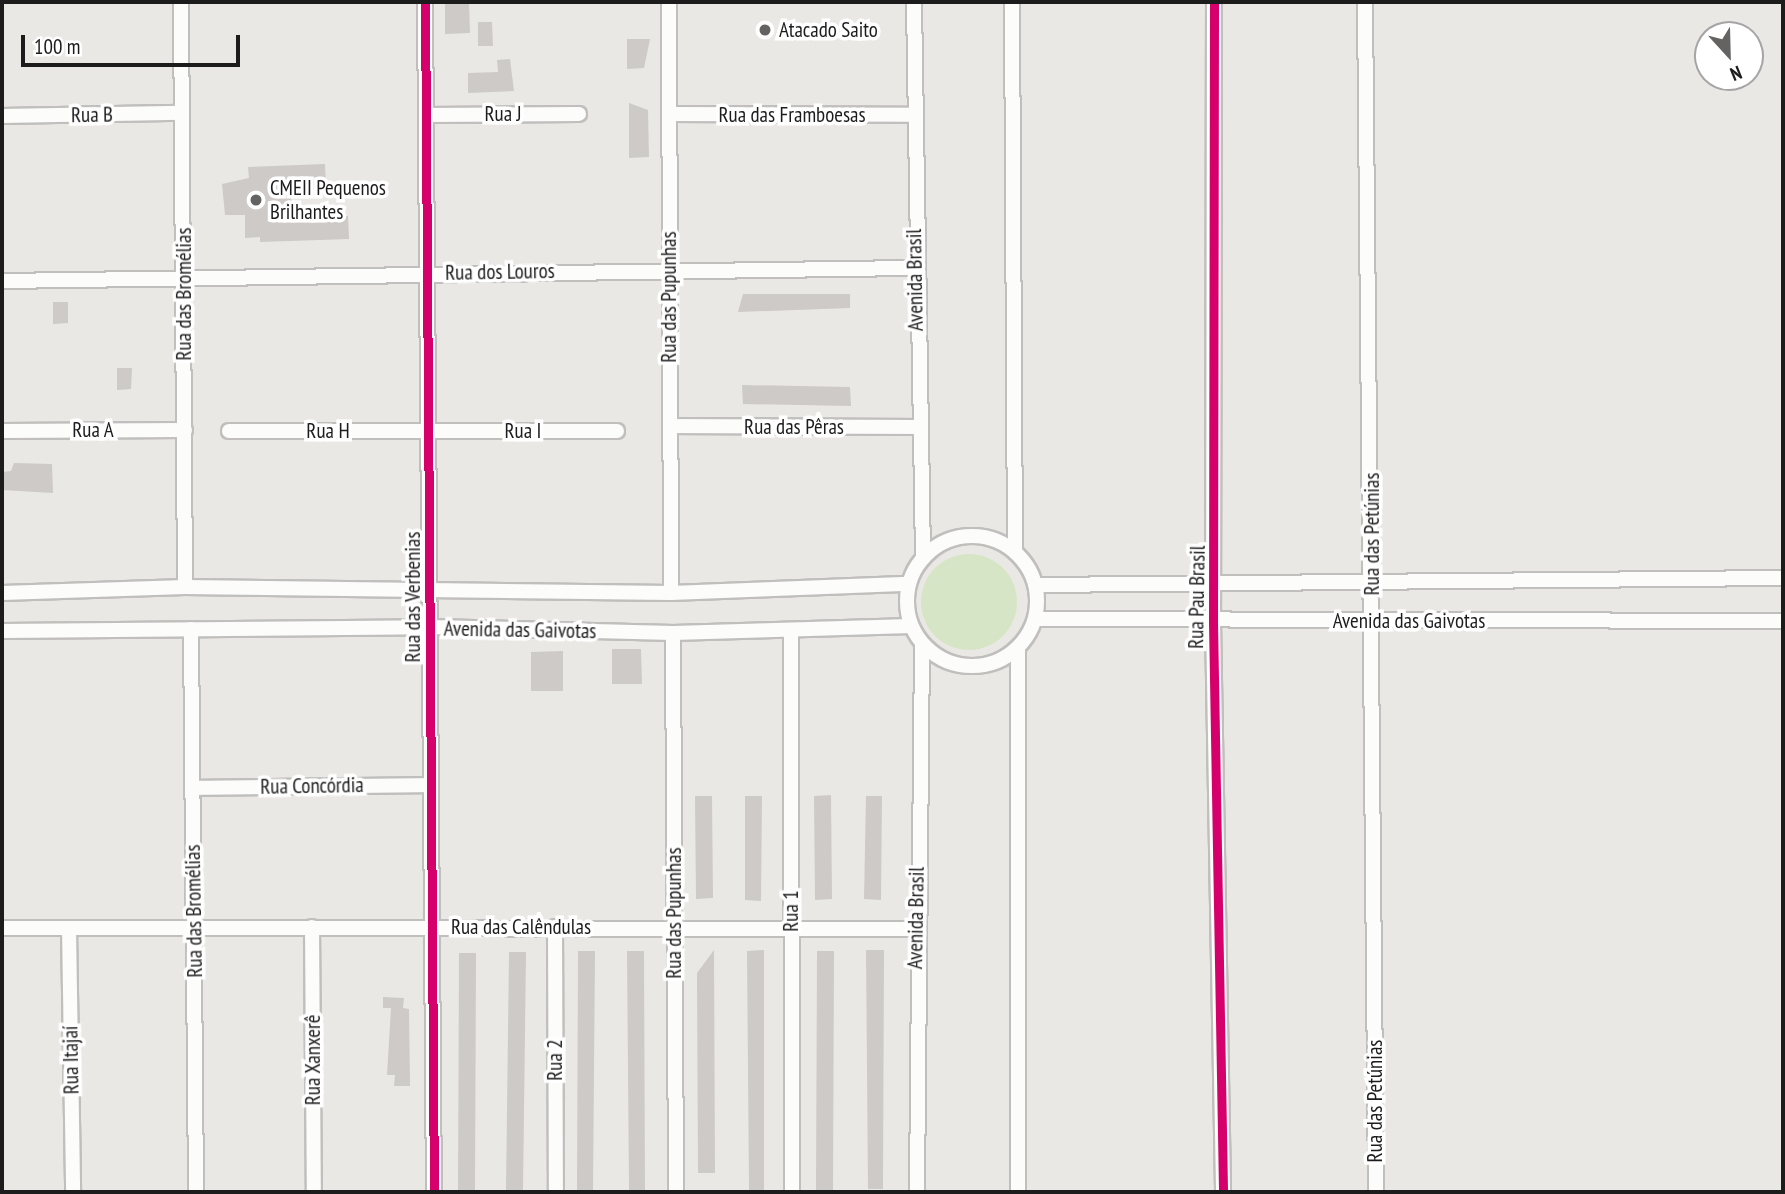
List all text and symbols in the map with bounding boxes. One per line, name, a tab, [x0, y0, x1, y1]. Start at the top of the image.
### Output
place label: Atacado Saito	[779, 17, 878, 43]
scale bar	[24, 21, 243, 65]
north arrow	[1694, 21, 1764, 91]
marker: Atacado Saito	[757, 22, 773, 38]
text: 100 m	[34, 33, 80, 60]
text: N	[1727, 61, 1745, 87]
street label: Rua J	[484, 101, 522, 127]
street label: Rua B	[71, 102, 113, 128]
street label: Rua das Framboesas	[718, 102, 866, 128]
place label: CMEII Pequenos Brilhantes	[270, 175, 386, 225]
marker: CMEII Pequenos Brilhantes	[248, 192, 264, 208]
street label: Rua das Bromélias	[171, 227, 197, 361]
street label: Avenida Brasil	[902, 229, 928, 331]
street label: Rua das Pupunhas	[656, 231, 682, 363]
street label: Rua dos Louros	[445, 258, 555, 286]
street label: Rua das Pêras	[744, 414, 844, 440]
street label: Rua A	[72, 417, 114, 443]
street label: Rua H	[306, 418, 350, 444]
street label: Rua I	[505, 418, 541, 444]
street label: Rua das Petúnias	[1359, 473, 1385, 595]
street label: Rua das Verbenias	[400, 531, 426, 663]
street label: Rua Pau Brasil	[1183, 545, 1211, 649]
street label: Avenida das Gaivotas	[1333, 608, 1485, 634]
street label: Avenida das Gaivotas	[443, 616, 597, 644]
street label: Rua Concórdia	[260, 772, 364, 800]
street label: Rua das Bromélias	[180, 844, 208, 978]
street label: Rua das Pupunhas	[661, 847, 687, 979]
street label: Avenida Brasil	[903, 867, 929, 969]
street label: Rua 1	[778, 890, 804, 932]
street label: Rua das Calêndulas	[451, 914, 591, 940]
street label: Rua Xanxerê	[300, 1014, 326, 1106]
street label: Rua Itajaí	[58, 1025, 84, 1095]
street label: Rua 2	[542, 1039, 568, 1081]
street label: Rua das Petúnias	[1362, 1040, 1388, 1162]

